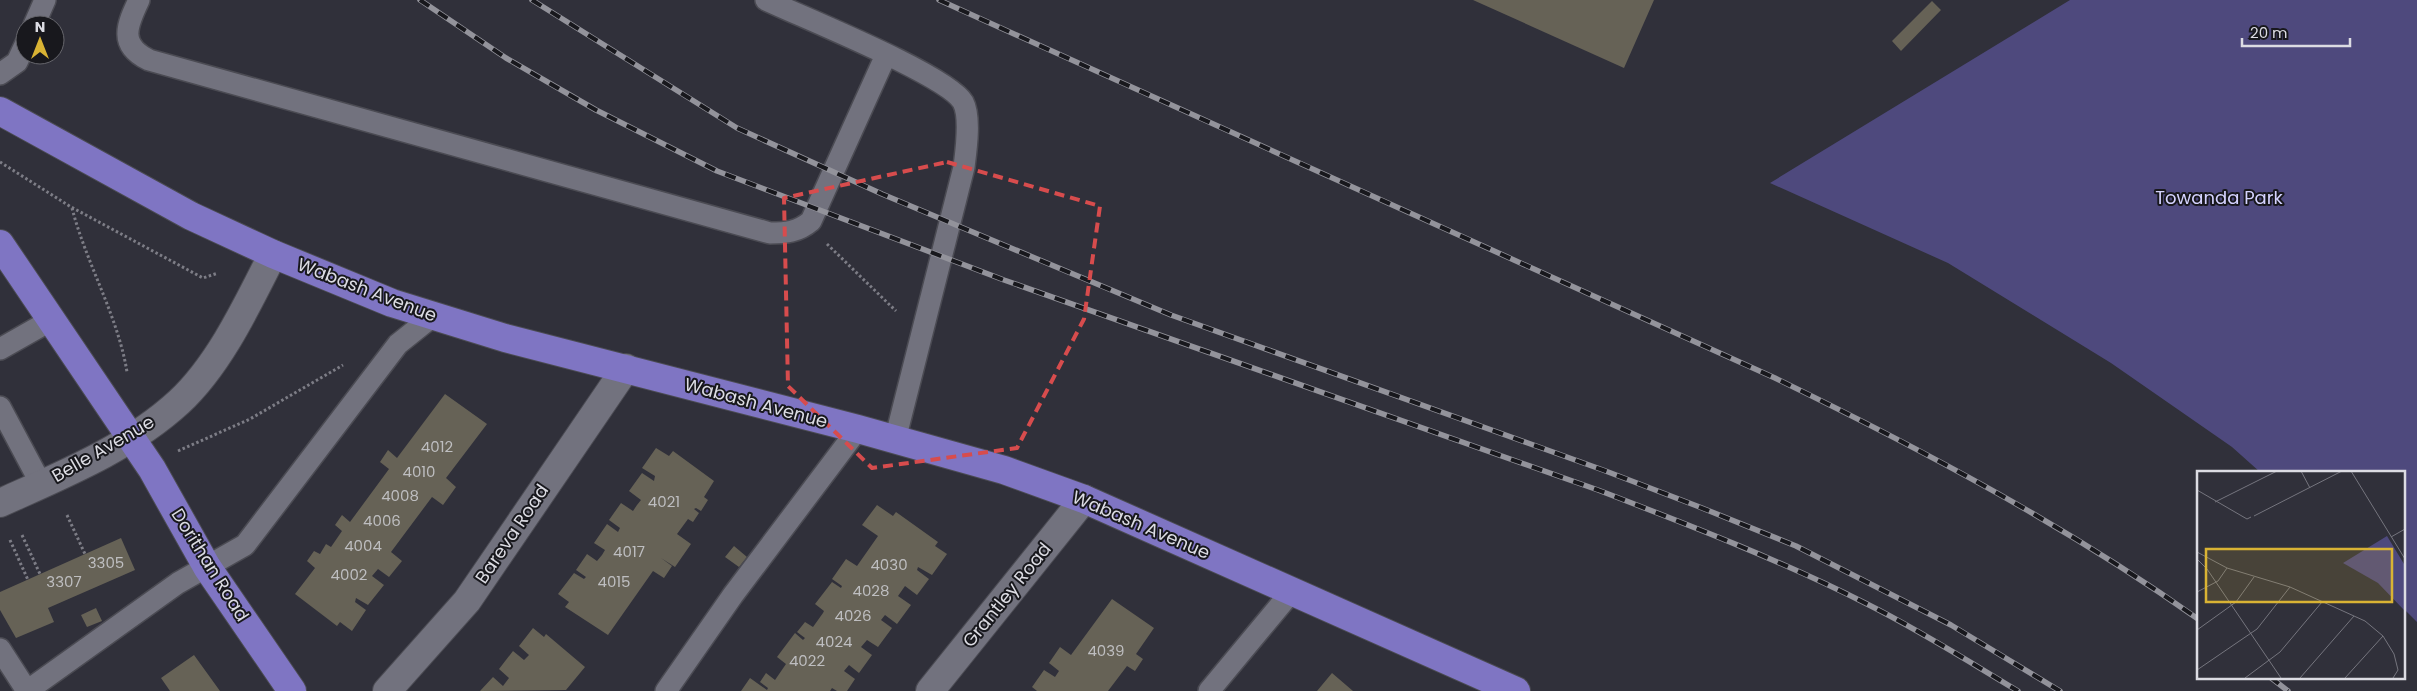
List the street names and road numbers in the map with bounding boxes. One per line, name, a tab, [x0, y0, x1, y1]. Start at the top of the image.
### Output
street label: Wabash Avenue	[294, 251, 440, 328]
street label: Wabash Avenue	[682, 371, 831, 434]
street label: Belle Avenue	[47, 409, 159, 488]
street label: Bareva Road	[469, 479, 554, 588]
street label: Wabash Avenue	[1068, 484, 1214, 565]
street label: Dorithan Road	[166, 504, 255, 626]
street label: Grantley Road	[957, 537, 1057, 652]

